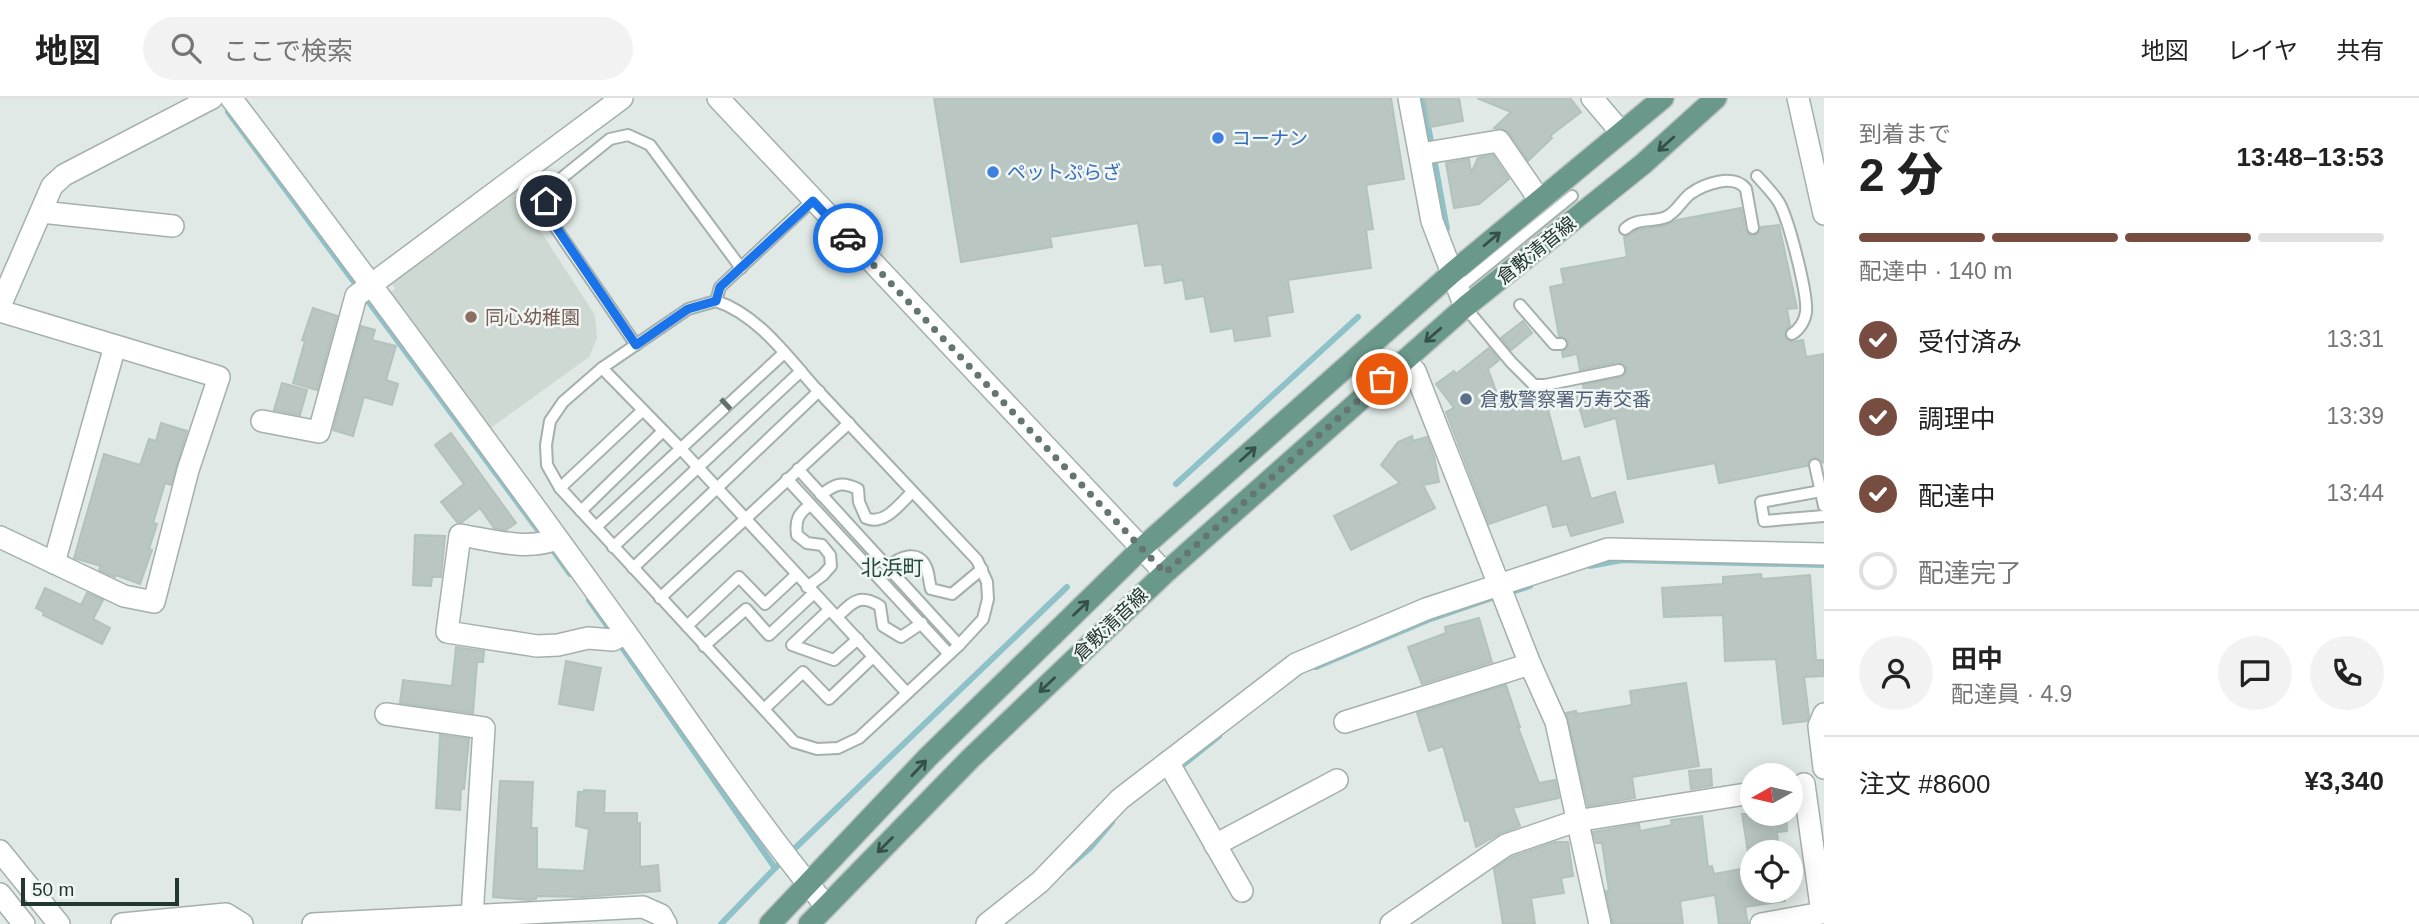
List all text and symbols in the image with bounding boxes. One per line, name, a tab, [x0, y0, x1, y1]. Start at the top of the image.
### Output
search box	[143, 17, 633, 80]
icon: search	[167, 29, 205, 67]
text: 地図	[35, 32, 101, 69]
text: ここで検索	[223, 36, 353, 66]
text: 地図	[2141, 37, 2189, 64]
text: レイヤ	[2227, 37, 2298, 64]
text: 共有	[2336, 37, 2384, 64]
text: 到着まで	[1859, 121, 1951, 147]
place label: コーナン	[1232, 128, 1308, 149]
marker: コーナン	[1210, 130, 1226, 146]
one-way arrow	[1657, 136, 1675, 152]
text: 13:48–13:53	[2237, 142, 2384, 172]
text: 2 分	[1859, 149, 1943, 201]
place label: ペットぷらざ	[1007, 162, 1121, 183]
marker: ペットぷらざ	[985, 164, 1001, 180]
pin	[516, 171, 576, 231]
icon: home	[527, 182, 565, 220]
courier	[813, 203, 883, 273]
street label: 倉敷清音線	[1493, 212, 1580, 288]
icon: car	[829, 219, 867, 257]
one-way arrow	[1483, 231, 1501, 247]
text: 配達中 · 140 m	[1859, 258, 2012, 284]
place label: 同心幼稚園	[485, 307, 580, 328]
marker: 同心幼稚園	[463, 309, 479, 325]
icon: check	[1859, 321, 1897, 359]
text: 13:31	[2326, 326, 2384, 352]
one-way arrow	[1424, 327, 1442, 343]
text: 受付済み	[1918, 327, 2022, 357]
pin	[1352, 349, 1412, 409]
icon: bag	[1363, 360, 1401, 398]
place label: 倉敷警察署万寿交番	[1480, 389, 1651, 410]
marker: 倉敷警察署万寿交番	[1458, 391, 1474, 407]
icon: check	[1859, 398, 1897, 436]
text: 13:39	[2326, 403, 2384, 429]
text: 調理中	[1918, 404, 1996, 434]
one-way arrow	[1239, 446, 1257, 462]
icon: check	[1859, 475, 1897, 513]
text: 13:44	[2326, 480, 2384, 506]
text: 配達中	[1918, 481, 1996, 511]
district label: 北浜町	[861, 556, 924, 579]
text: 配達完了	[1918, 558, 2022, 588]
street label: 倉敷清音線	[1069, 584, 1152, 665]
one-way arrow	[1072, 600, 1089, 617]
button: person	[1859, 636, 1933, 710]
button: chat	[2218, 636, 2292, 710]
button: phone	[2310, 636, 2384, 710]
text: 田中	[1951, 644, 2003, 674]
one-way arrow	[1039, 676, 1056, 693]
text: 配達員 · 4.9	[1951, 681, 2072, 707]
one-way arrow	[910, 760, 927, 777]
north arrow	[1740, 763, 1802, 826]
map controls	[1740, 763, 1803, 903]
text: ¥3,340	[2304, 766, 2384, 796]
text: 注文 #8600	[1859, 769, 1991, 799]
one-way arrow	[877, 837, 894, 854]
button: locate	[1740, 840, 1803, 903]
scale bar	[21, 875, 178, 907]
text: 50 m	[32, 879, 74, 900]

